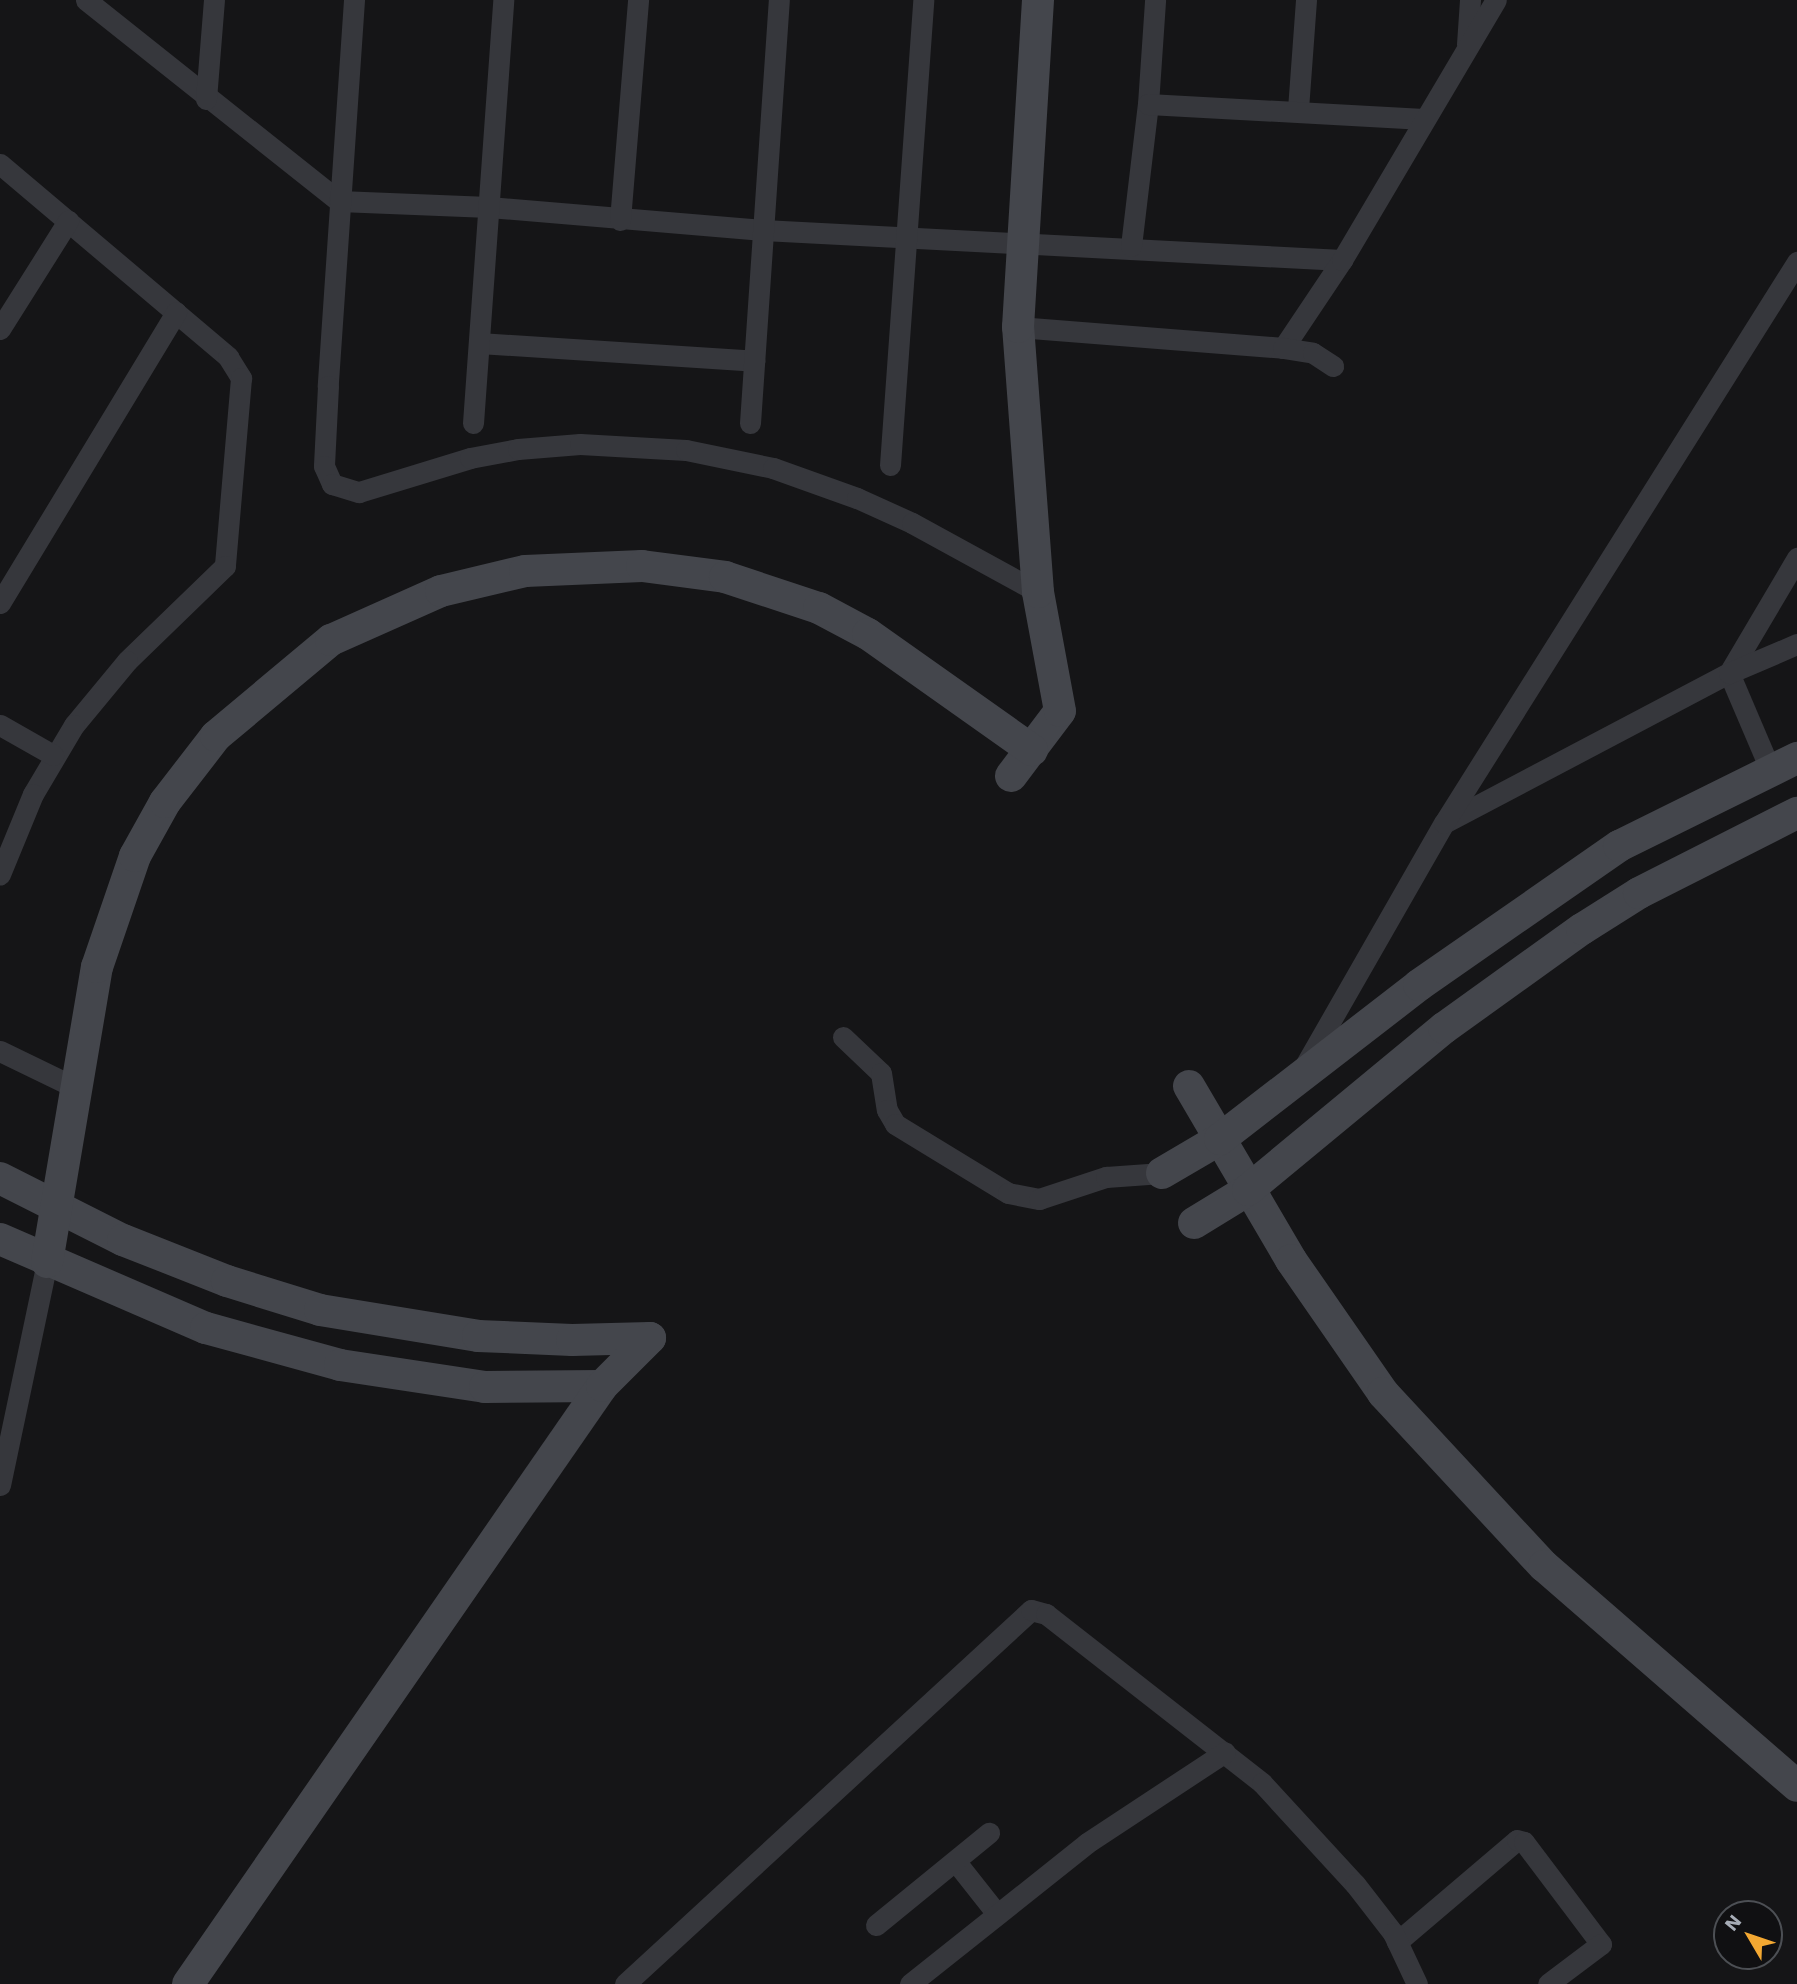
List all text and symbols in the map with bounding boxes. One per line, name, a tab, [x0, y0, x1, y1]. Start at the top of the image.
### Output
north arrow	[1713, 1900, 1783, 1970]
text: N	[1719, 1910, 1746, 1935]

